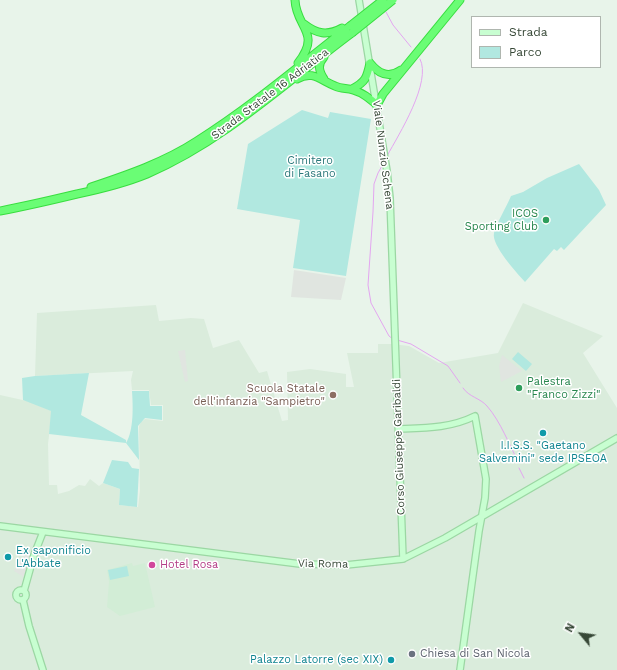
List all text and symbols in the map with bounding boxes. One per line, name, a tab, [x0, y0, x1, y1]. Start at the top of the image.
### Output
legend	[471, 16, 601, 68]
text: Strada	[509, 25, 548, 39]
text: Parco	[509, 45, 542, 59]
street label: Strada Statale 16 Adriatica	[209, 46, 331, 142]
street label: Viale Nunzio Schena	[370, 100, 396, 210]
park label: Cimitero di Fasano	[284, 154, 336, 180]
place label: ICOS Sporting Club	[465, 207, 538, 233]
marker: ICOS Sporting Club	[541, 215, 551, 225]
place label: Palestra "Franco Zizzi"	[527, 375, 601, 401]
street label: Corso Giuseppe Garibaldi	[390, 379, 408, 515]
place label: Scuola Statale dell'infanzia "Sampietro"	[193, 382, 325, 408]
marker: Palestra "Franco Zizzi"	[514, 383, 524, 393]
marker: Scuola Statale dell'infanzia "Sampietro"	[328, 390, 338, 400]
marker: I.I.S.S. "Gaetano Salvemini" sede IPSEOA	[538, 428, 548, 438]
place label: I.I.S.S. "Gaetano Salvemini" sede IPSEOA	[479, 439, 607, 465]
place label: Ex saponificio L'Abbate	[16, 544, 91, 570]
marker: Ex saponificio L'Abbate	[3, 552, 13, 562]
street label: Via Roma	[298, 557, 348, 571]
place label: Hotel Rosa	[160, 558, 218, 572]
marker: Hotel Rosa	[147, 560, 157, 570]
north arrow	[561, 614, 601, 654]
text: N	[562, 621, 578, 635]
place label: Chiesa di San Nicola	[420, 647, 530, 661]
marker: Chiesa di San Nicola	[407, 649, 417, 659]
place label: Palazzo Latorre (sec XIX)	[250, 653, 383, 667]
marker: Palazzo Latorre (sec XIX)	[386, 655, 396, 665]

